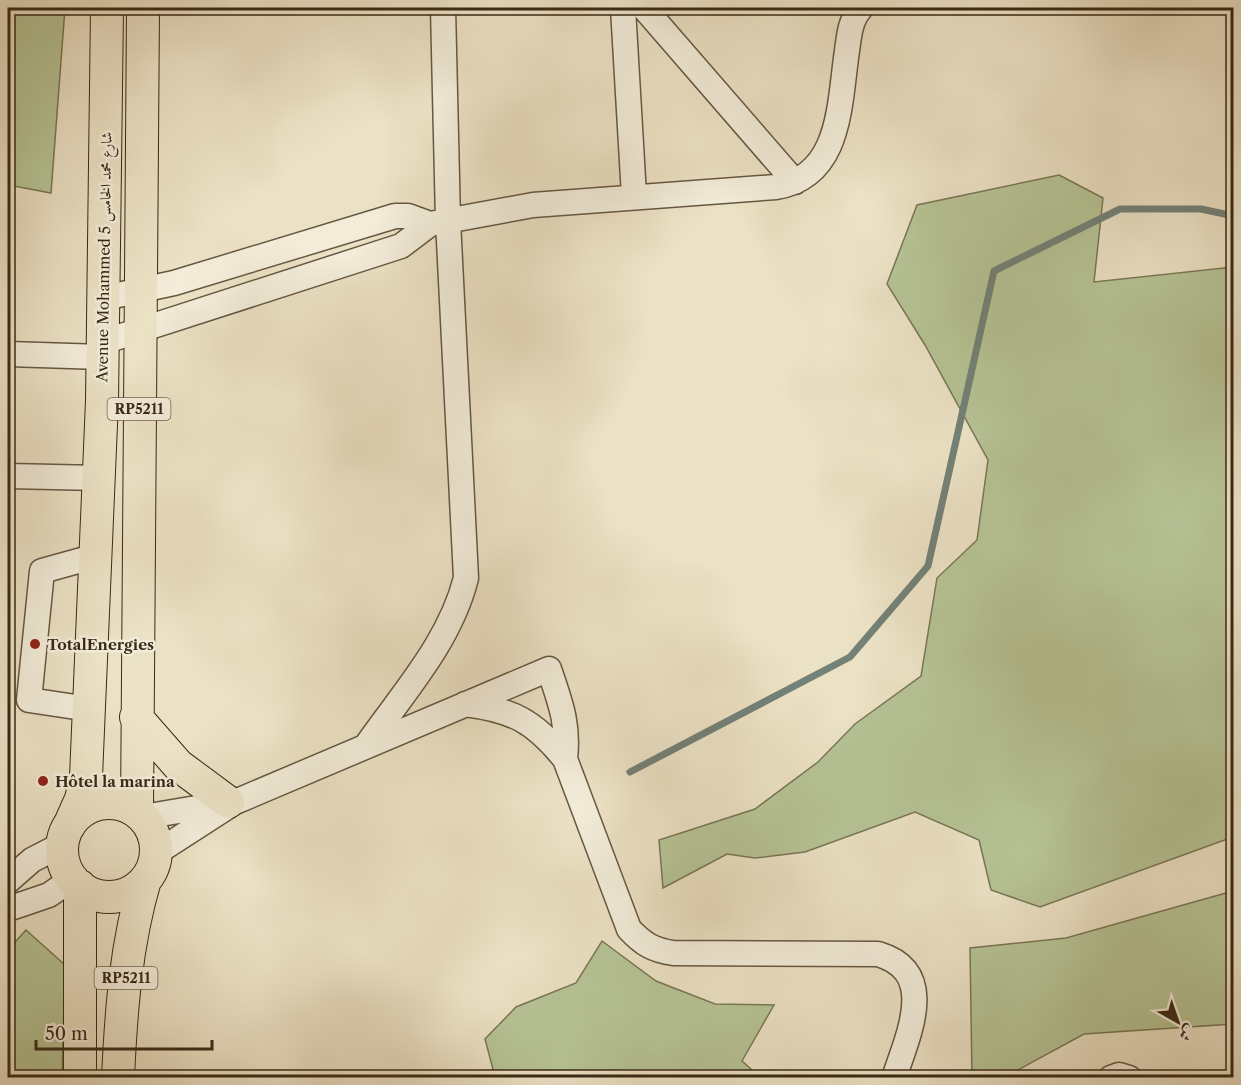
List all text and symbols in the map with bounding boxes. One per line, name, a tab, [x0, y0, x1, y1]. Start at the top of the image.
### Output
street label: Avenue Mohammed 5 شارع محمد الخامس	[92, 132, 120, 383]
road number: RP5211	[108, 398, 170, 420]
place label: TotalEnergies	[47, 635, 154, 654]
marker: TotalEnergies	[28, 637, 42, 651]
place label: Hôtel la marina	[55, 772, 175, 791]
marker: Hôtel la marina	[36, 774, 50, 788]
road number: RP5211	[94, 967, 158, 989]
north arrow	[1148, 992, 1208, 1052]
scale bar	[36, 1013, 212, 1051]
text: ش	[1175, 1021, 1200, 1046]
text: 50 m	[45, 1023, 88, 1045]

